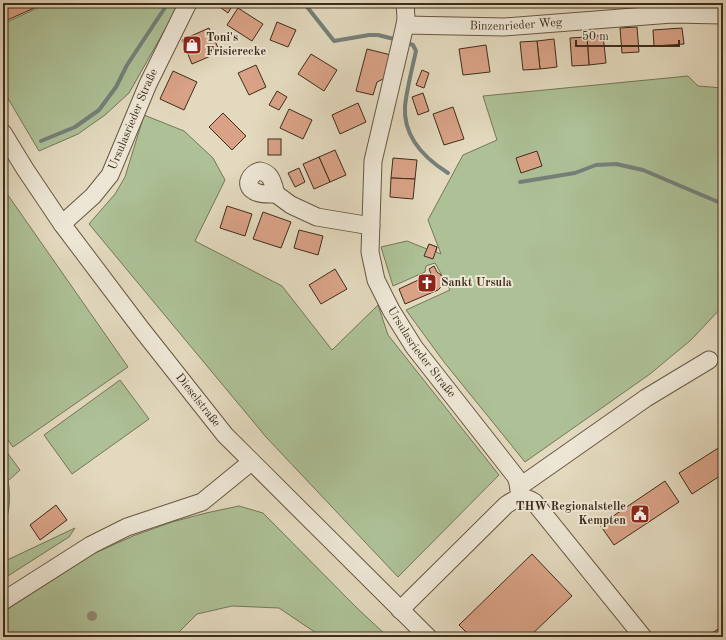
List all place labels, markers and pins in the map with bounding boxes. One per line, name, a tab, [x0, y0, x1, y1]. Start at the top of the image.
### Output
place label: Toni's Frisierecke	[206, 32, 266, 58]
shop icon: Toni's Frisierecke	[181, 34, 203, 56]
church icon: Sankt Ursula	[416, 272, 438, 294]
place label: Sankt Ursula	[441, 277, 512, 289]
place label: THW Regionalstelle Kempten	[516, 501, 626, 527]
public building icon: THW Regionalstelle Kempten	[629, 503, 651, 525]

